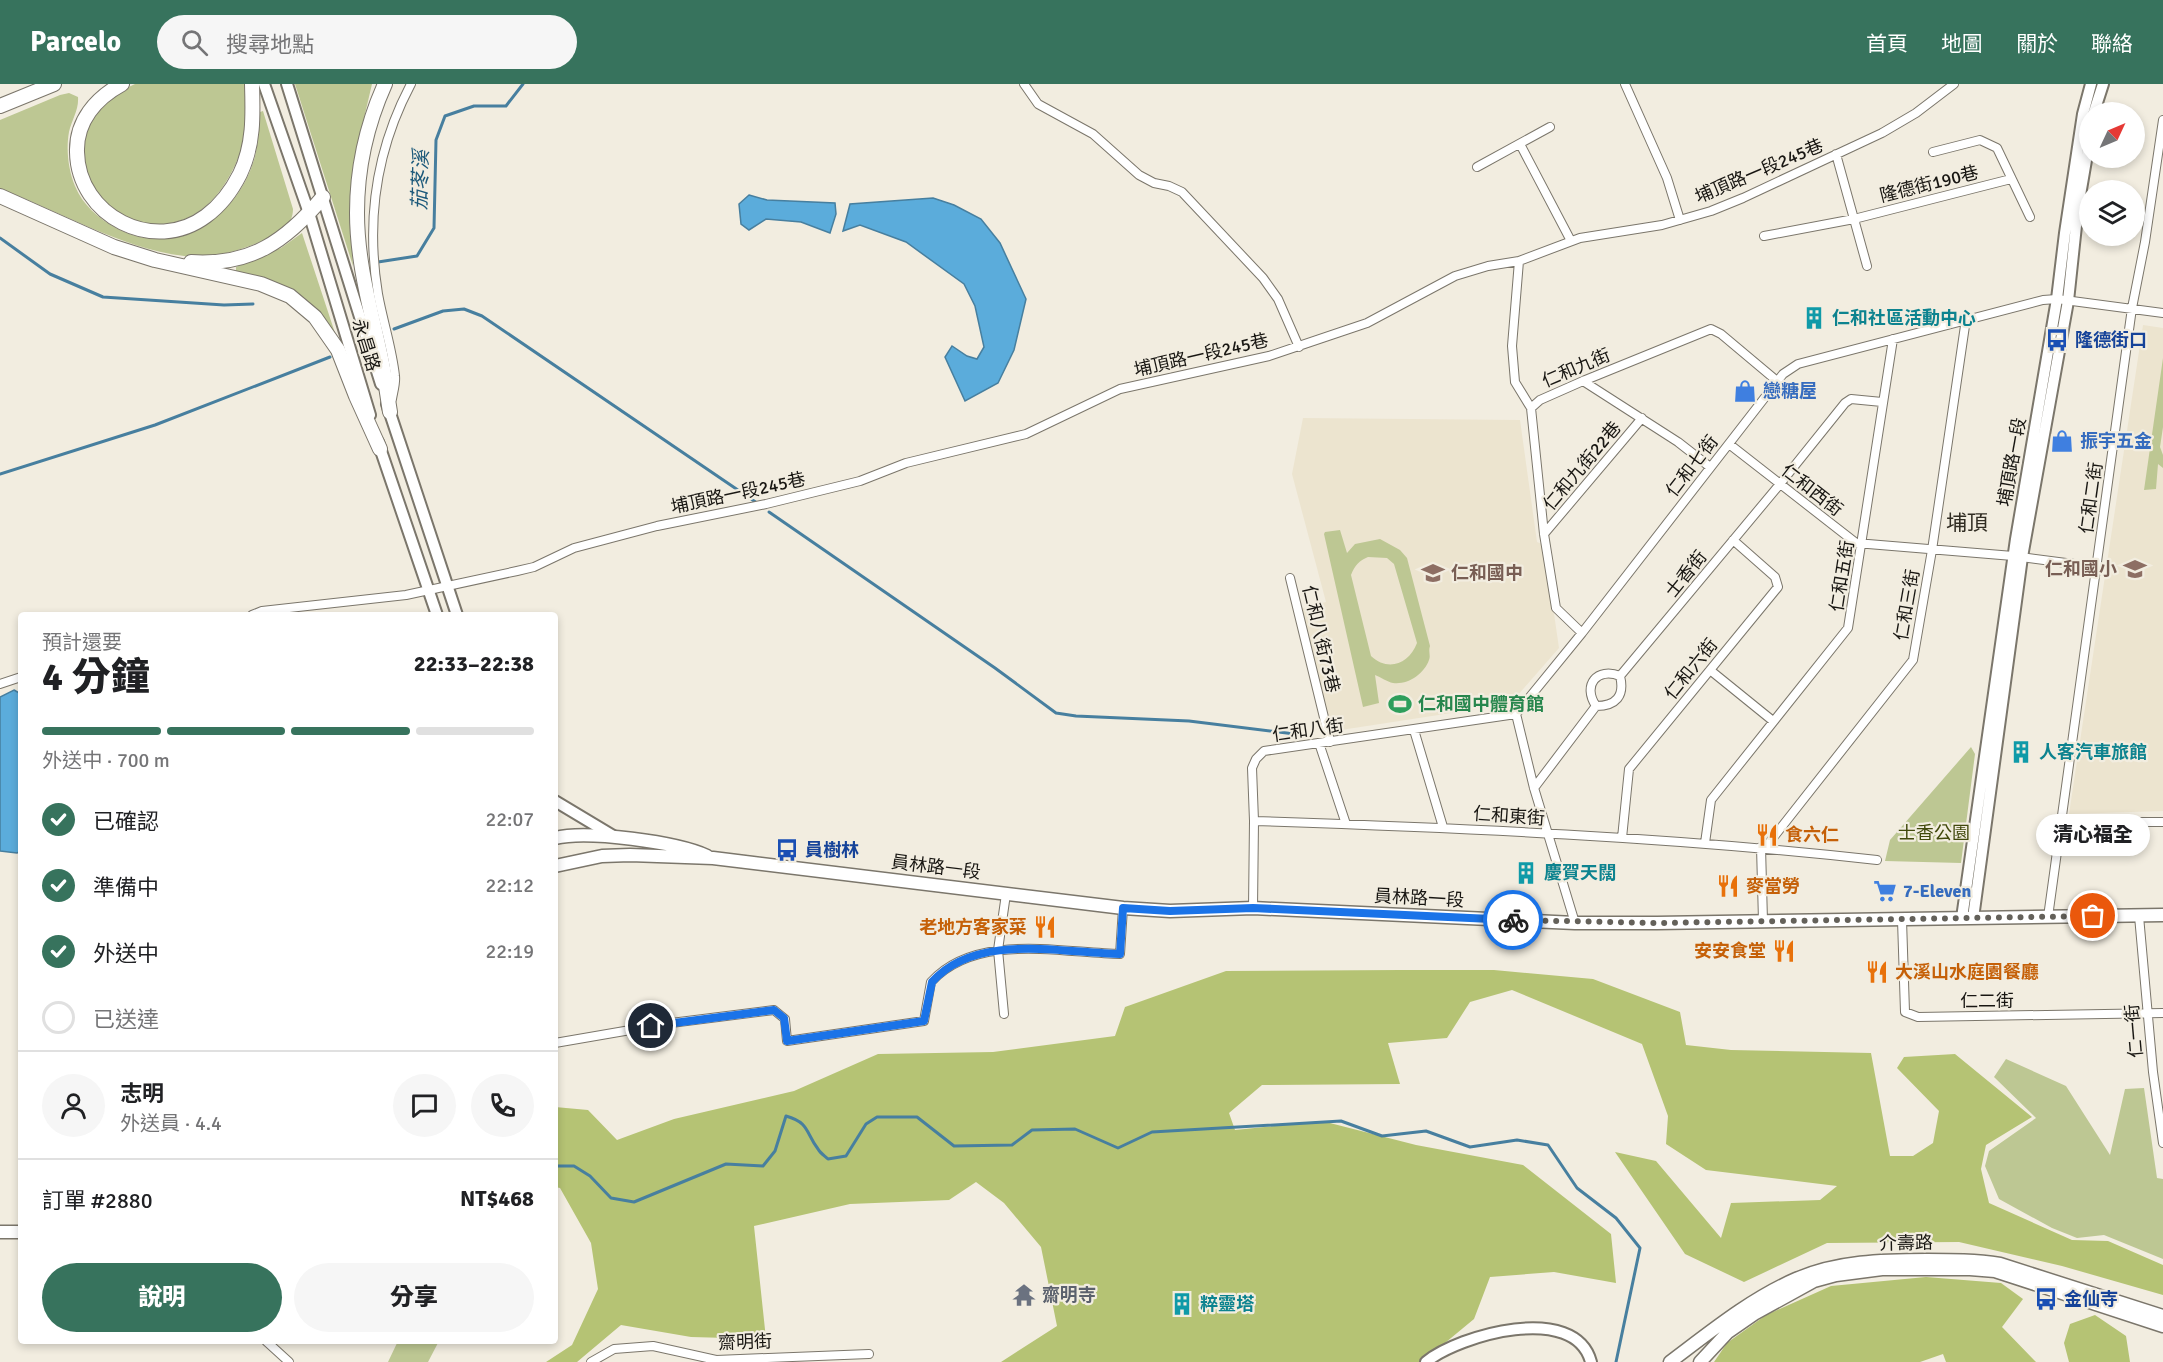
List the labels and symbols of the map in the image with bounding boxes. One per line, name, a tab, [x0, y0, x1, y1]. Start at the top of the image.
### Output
north arrow	[2079, 102, 2145, 168]
street label: 埔頂路一段245巷	[1692, 134, 1826, 208]
water label: 茄苳溪	[407, 147, 434, 210]
street label: 隆德街190巷	[1877, 161, 1981, 207]
building icon: 仁和社區活動中心	[1801, 305, 1827, 331]
place label: 仁和社區活動中心	[1832, 307, 1976, 329]
street label: 永昌路	[348, 316, 384, 374]
bus stop icon: 隆德街口	[2044, 327, 2070, 353]
street label: 埔頂路一段245巷	[1132, 329, 1270, 381]
place label: 隆德街口	[2075, 329, 2147, 351]
street label: 仁和九街	[1539, 344, 1613, 392]
shop icon: 戀糖屋	[1732, 378, 1758, 404]
place label: 戀糖屋	[1763, 380, 1817, 402]
street label: 埔頂路一段	[1993, 416, 2031, 508]
street label: 仁和九街22巷	[1538, 417, 1626, 515]
shop icon: 振宇五金	[2049, 428, 2075, 454]
place label: 振宇五金	[2080, 430, 2152, 452]
street label: 仁和七街	[1661, 431, 1723, 501]
street label: 仁和西街	[1777, 459, 1847, 521]
street label: 仁和二街	[2075, 461, 2107, 535]
street label: 埔頂路一段245巷	[669, 468, 807, 518]
district label: 埔頂	[1946, 510, 1988, 536]
street label: 仁和五街	[1826, 539, 1858, 613]
street label: 士香街	[1660, 546, 1712, 602]
school or university icon: 仁和國小	[2122, 556, 2148, 582]
place label: 仁和國小	[2045, 558, 2117, 580]
school or university icon: 仁和國中	[1420, 560, 1446, 586]
place label: 仁和國中	[1451, 562, 1523, 584]
street label: 仁和三街	[1890, 568, 1924, 642]
street label: 仁和八街73巷	[1298, 583, 1344, 695]
street label: 仁和六街	[1660, 634, 1722, 704]
sports icon: 仁和國中體育館	[1387, 691, 1413, 717]
place label: 仁和國中體育館	[1418, 693, 1544, 715]
street label: 仁和八街	[1271, 714, 1345, 746]
building icon: 人客汽車旅館	[2008, 739, 2034, 765]
place label: 人客汽車旅館	[2039, 741, 2147, 763]
street label: 仁和東街	[1472, 803, 1546, 829]
callout: 清心福全	[2036, 814, 2150, 856]
restaurant icon: 食六仁	[1754, 822, 1780, 848]
park label: 士香公園	[1898, 822, 1970, 844]
place label: 食六仁	[1785, 824, 1839, 846]
bus stop icon: 員樹林	[774, 837, 800, 863]
place label: 員樹林	[805, 839, 859, 861]
street label: 員林路一段	[890, 851, 982, 883]
building icon: 慶賀天闊	[1513, 860, 1539, 886]
place label: 慶賀天闊	[1544, 862, 1616, 884]
restaurant icon: 麥當勞	[1715, 873, 1741, 899]
place label: 麥當勞	[1746, 875, 1800, 897]
supermarket icon: 7-Eleven	[1872, 878, 1898, 904]
place label: 7-Eleven	[1903, 880, 1971, 902]
street label: 員林路一段	[1373, 885, 1465, 911]
courier	[1483, 890, 1543, 950]
pin	[2067, 890, 2118, 941]
restaurant icon: 老地方客家菜	[1032, 914, 1058, 940]
place label: 老地方客家菜	[919, 916, 1027, 938]
restaurant icon: 安安食堂	[1771, 938, 1797, 964]
place label: 安安食堂	[1694, 940, 1766, 962]
restaurant icon: 大溪山水庭園餐廳	[1864, 959, 1890, 985]
place label: 大溪山水庭園餐廳	[1895, 961, 2039, 983]
street label: 仁二街	[1960, 990, 2014, 1012]
pin	[625, 1000, 676, 1051]
street label: 仁一街	[2121, 1003, 2147, 1059]
street label: 介壽路	[1879, 1232, 1933, 1254]
temple icon: 齋明寺	[1011, 1282, 1037, 1308]
place label: 齋明寺	[1042, 1284, 1096, 1306]
bus stop icon: 金仙寺	[2033, 1286, 2059, 1312]
place label: 金仙寺	[2064, 1288, 2118, 1310]
building icon: 粹靈塔	[1169, 1291, 1195, 1317]
place label: 粹靈塔	[1200, 1293, 1254, 1315]
street label: 齋明街	[718, 1330, 772, 1354]

